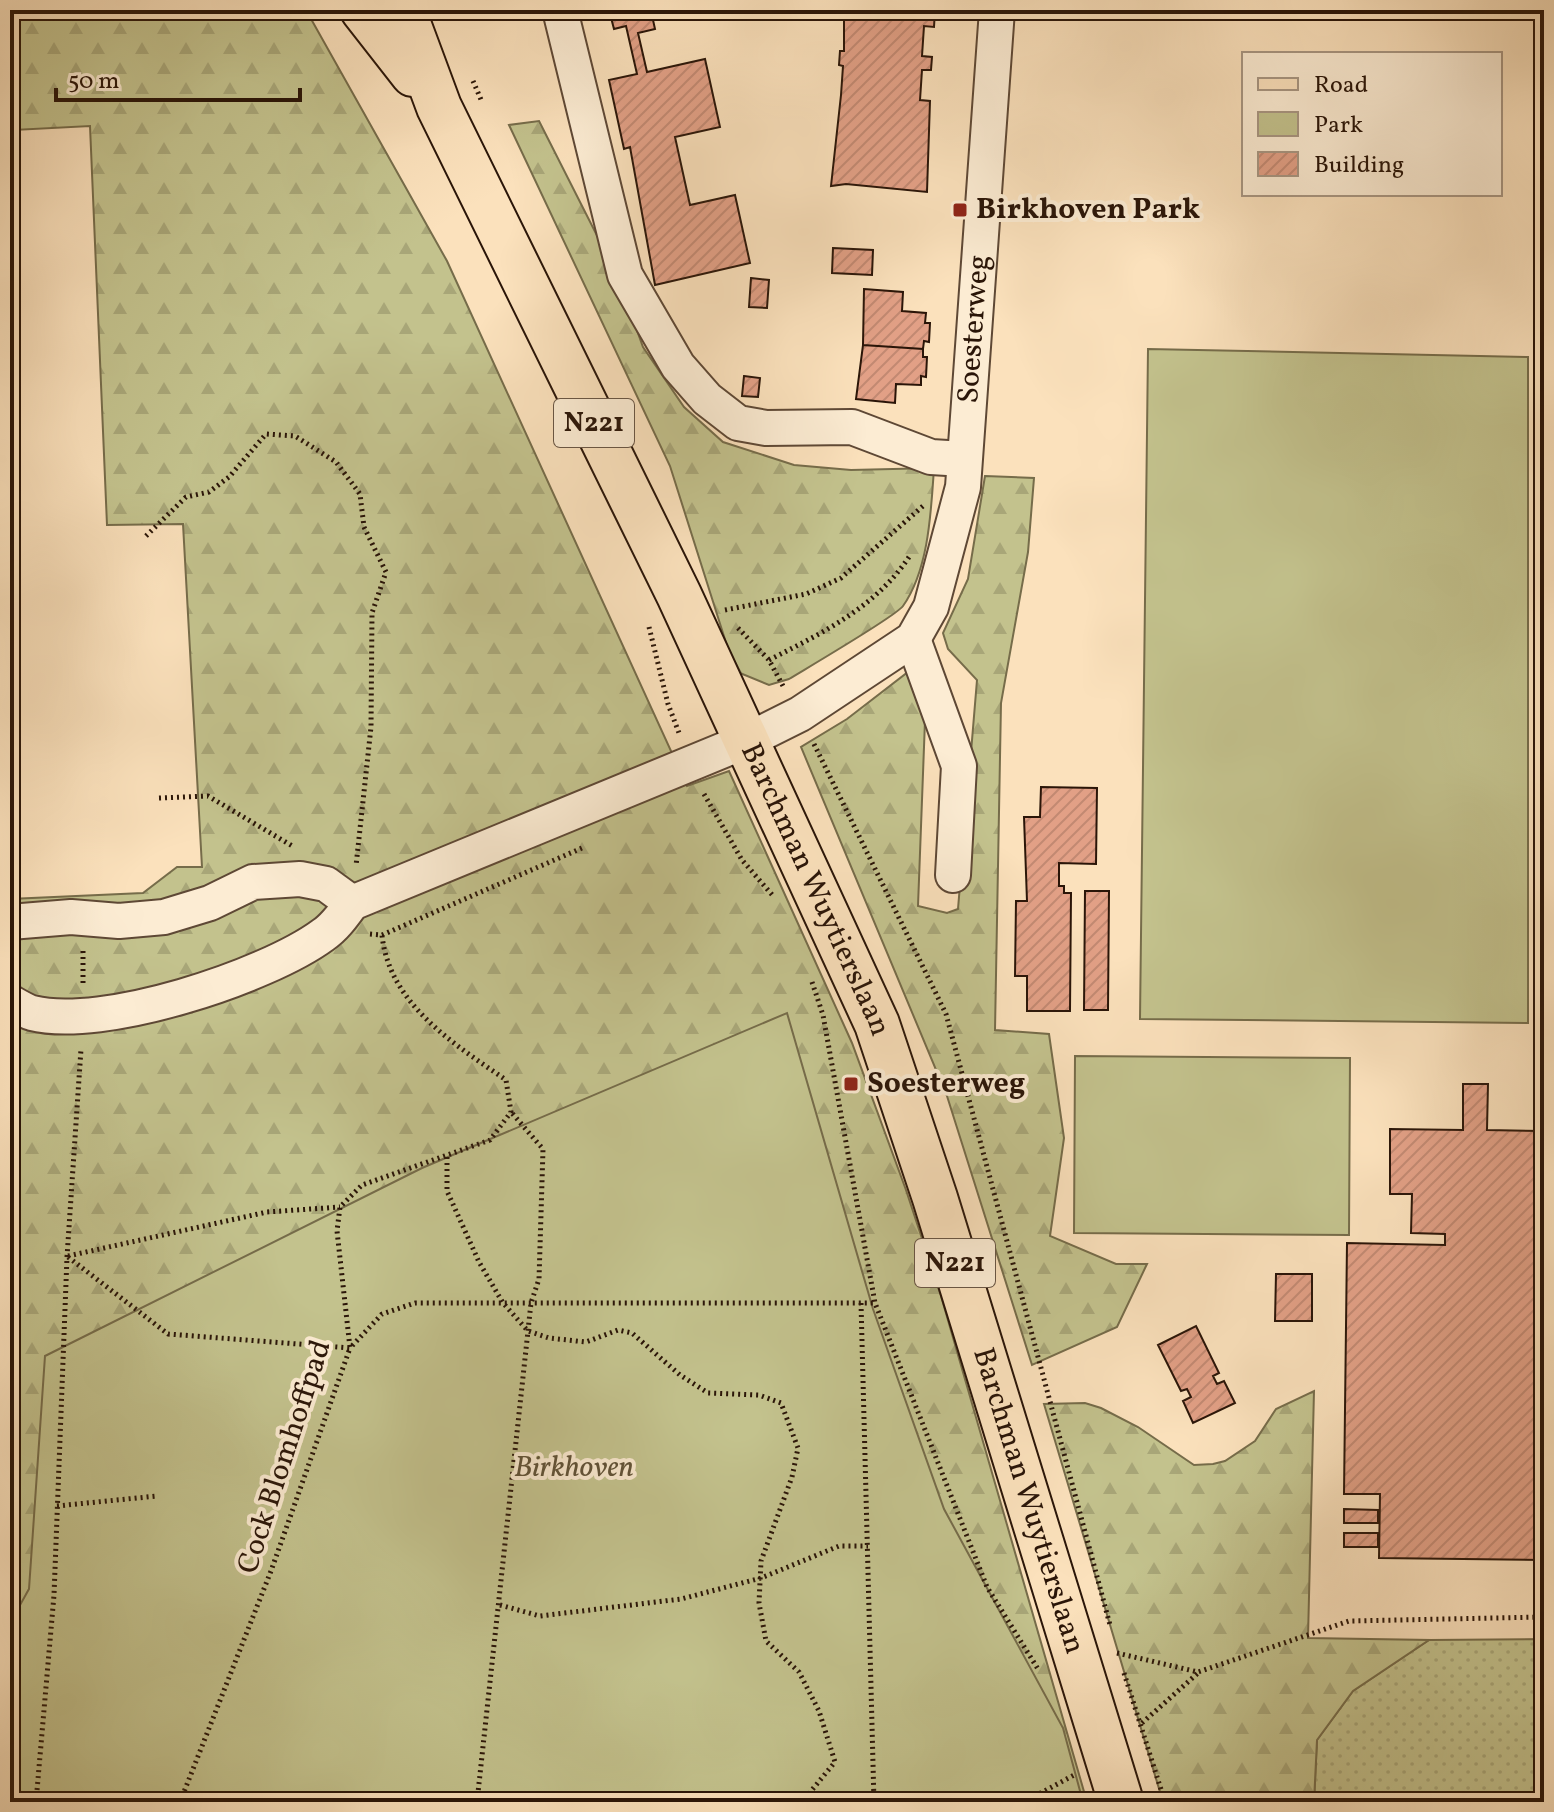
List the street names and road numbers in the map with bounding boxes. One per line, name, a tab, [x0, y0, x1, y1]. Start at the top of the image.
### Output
street label: Soesterweg	[948, 253, 1001, 405]
road number: N221	[554, 399, 634, 447]
street label: Barchman Wuytierslaan	[729, 736, 901, 1042]
road number: N221	[915, 1239, 995, 1287]
street label: Cock Blomhoffpad	[227, 1335, 343, 1579]
street label: Barchman Wuytierslaan	[961, 1342, 1095, 1659]

